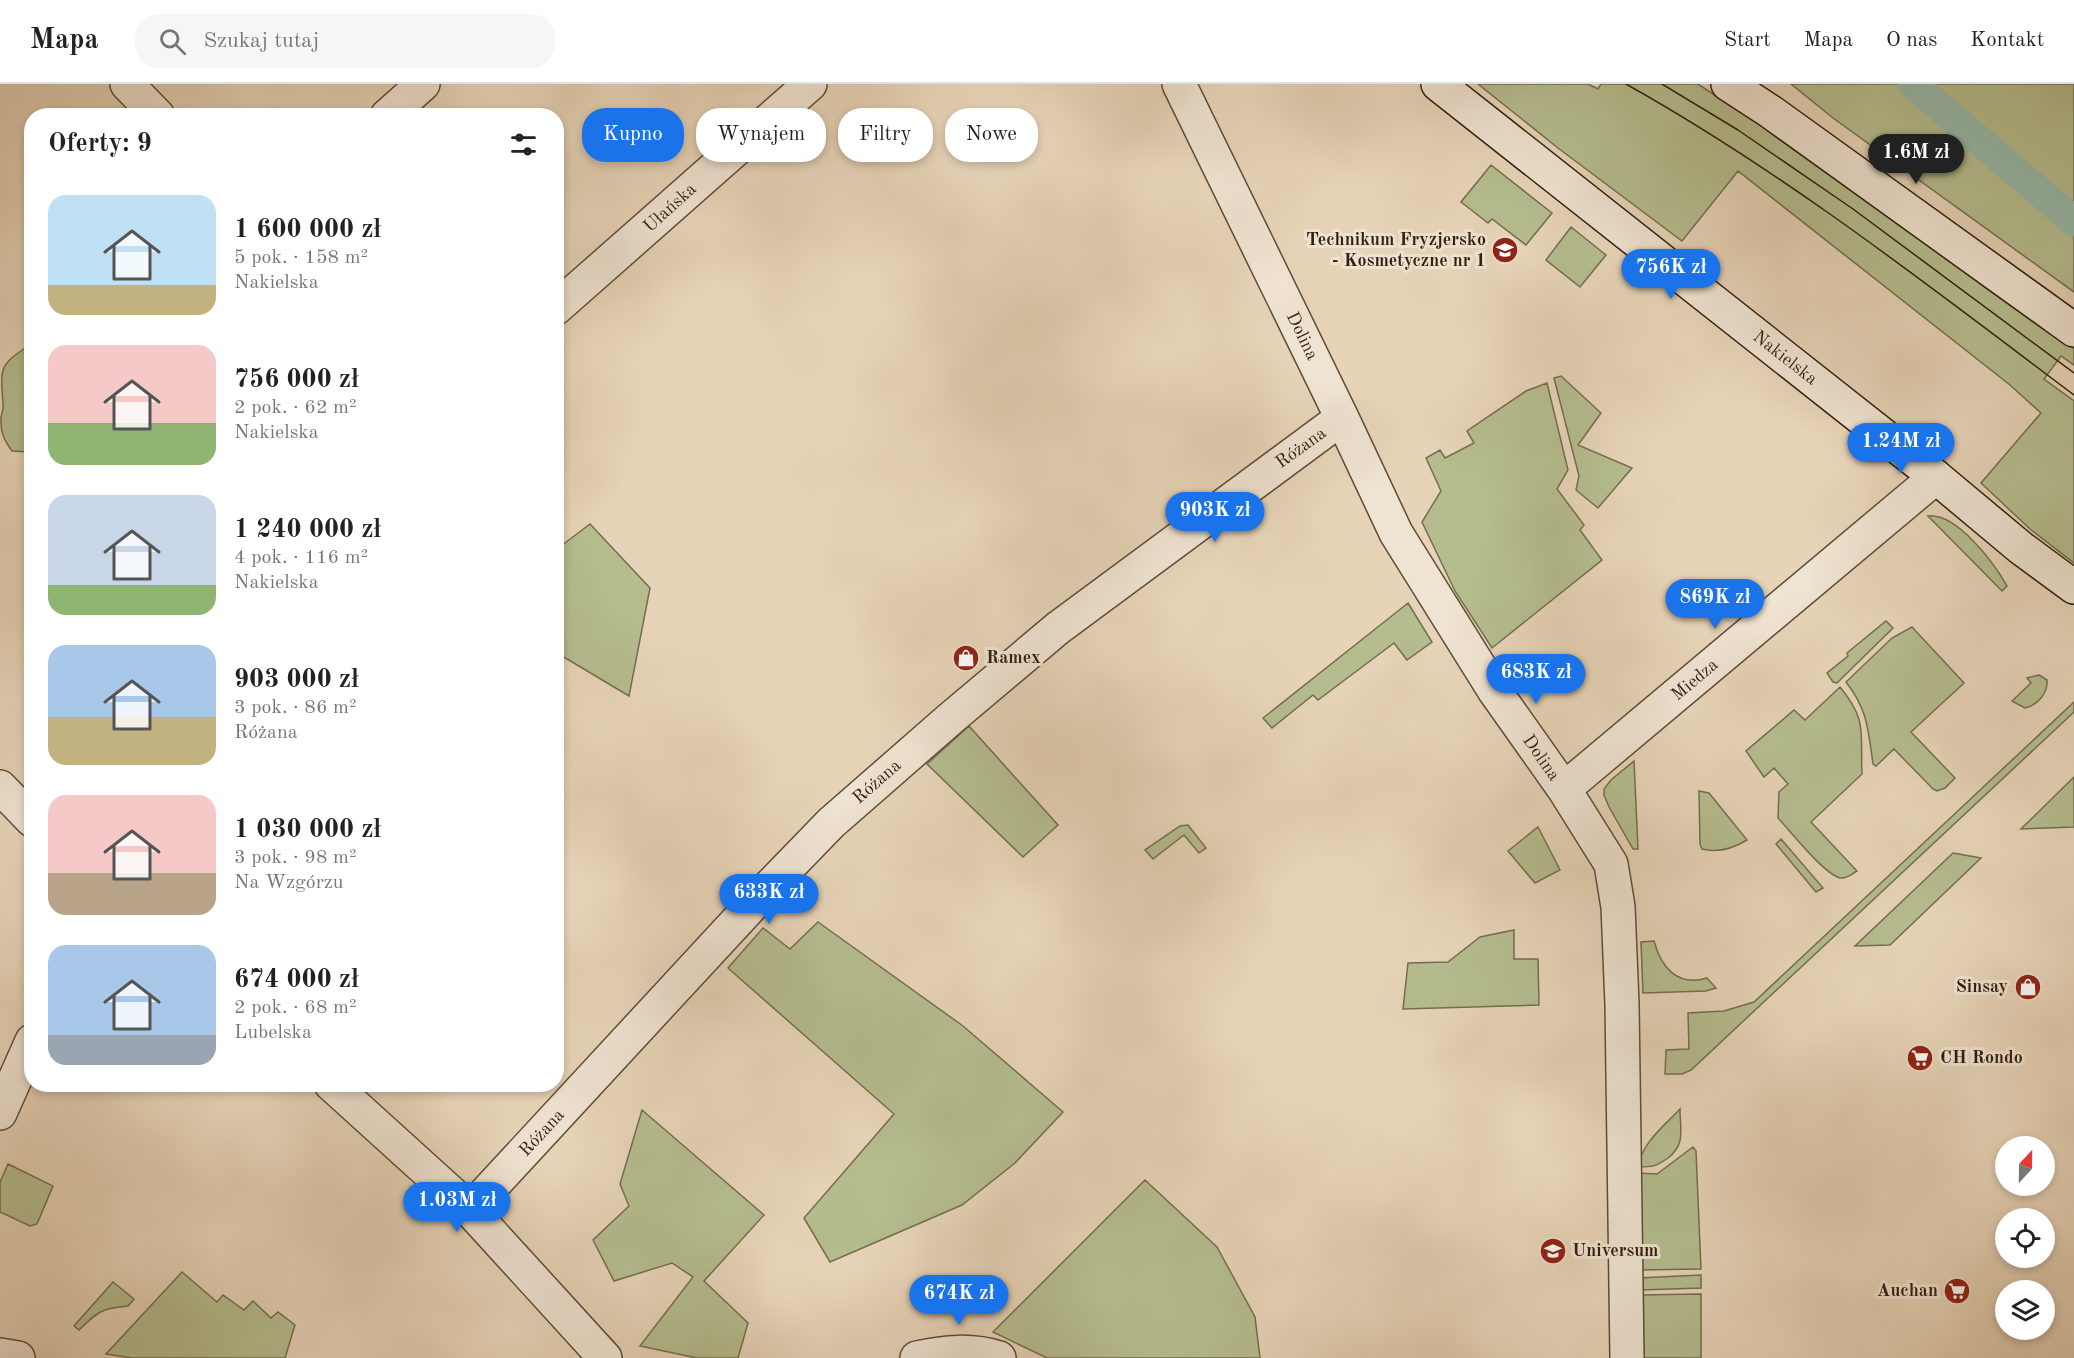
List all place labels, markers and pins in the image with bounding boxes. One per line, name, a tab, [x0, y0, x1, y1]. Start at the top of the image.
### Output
pin: 1.6M zł	[1861, 134, 1971, 185]
place label: Technikum Fryzjersko - Kosmetyczne nr 1	[1306, 231, 1486, 270]
school or university icon: Technikum Fryzjersko - Kosmetyczne nr 1	[1490, 235, 1520, 265]
pin: 756K zł	[1616, 249, 1726, 300]
pin: 1.24M zł	[1839, 423, 1963, 474]
pin: 903K zł	[1160, 492, 1270, 543]
pin: 869K zł	[1660, 579, 1770, 630]
shop icon: Ramex	[951, 643, 981, 673]
place label: Ramex	[986, 649, 1041, 667]
pin: 683K zł	[1481, 654, 1591, 705]
pin: 633K zł	[714, 874, 824, 925]
shop icon: Sinsay	[2013, 972, 2043, 1002]
place label: Sinsay	[1956, 978, 2008, 996]
supermarket icon: CH Rondo	[1905, 1043, 1935, 1073]
place label: CH Rondo	[1940, 1049, 2023, 1067]
pin: 1.03M zł	[395, 1182, 519, 1233]
school or university icon: Universum	[1538, 1236, 1568, 1266]
place label: Universum	[1572, 1242, 1659, 1260]
pin: 674K zł	[904, 1275, 1014, 1326]
supermarket icon: Auchan	[1942, 1276, 1972, 1306]
place label: Auchan	[1877, 1282, 1938, 1300]

